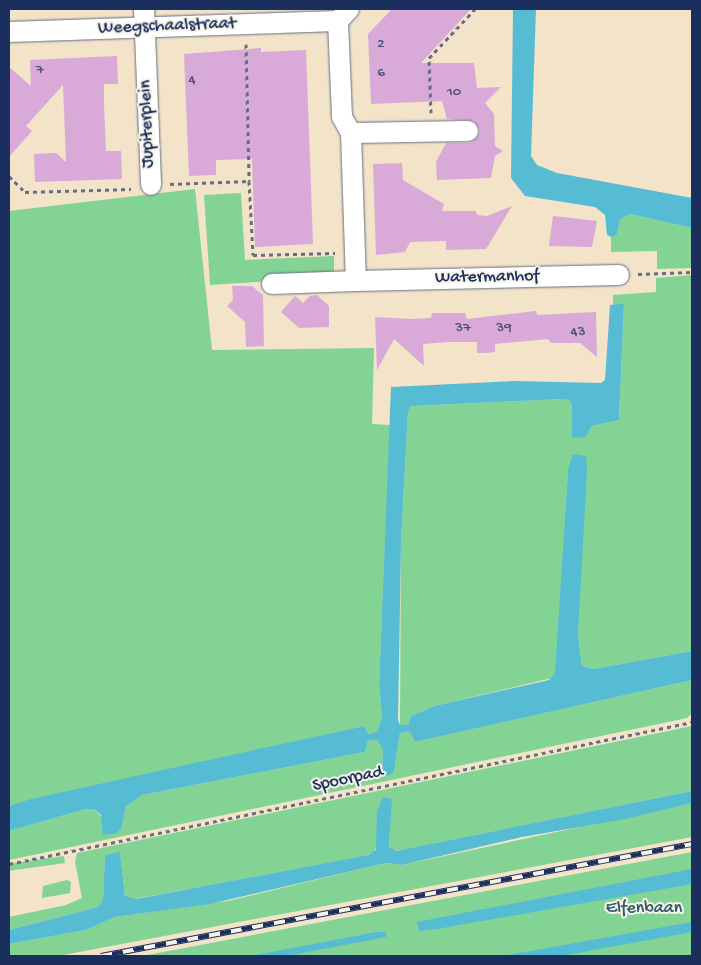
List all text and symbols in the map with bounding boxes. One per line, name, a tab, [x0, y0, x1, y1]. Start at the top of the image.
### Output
street label: Weegschaalstraat	[98, 14, 236, 40]
house number: 2	[377, 36, 385, 54]
house number: 7	[36, 62, 44, 80]
house number: 6	[377, 65, 385, 83]
house number: 4	[188, 72, 196, 90]
street label: Jupiterplein	[136, 79, 160, 169]
house number: 10	[447, 84, 461, 102]
street label: Watermanhof	[435, 266, 539, 290]
house number: 37	[455, 320, 471, 338]
house number: 39	[496, 320, 512, 338]
house number: 43	[571, 324, 585, 342]
street label: Spoorpad	[311, 762, 385, 798]
park label: Elfenbaan	[606, 898, 682, 920]

